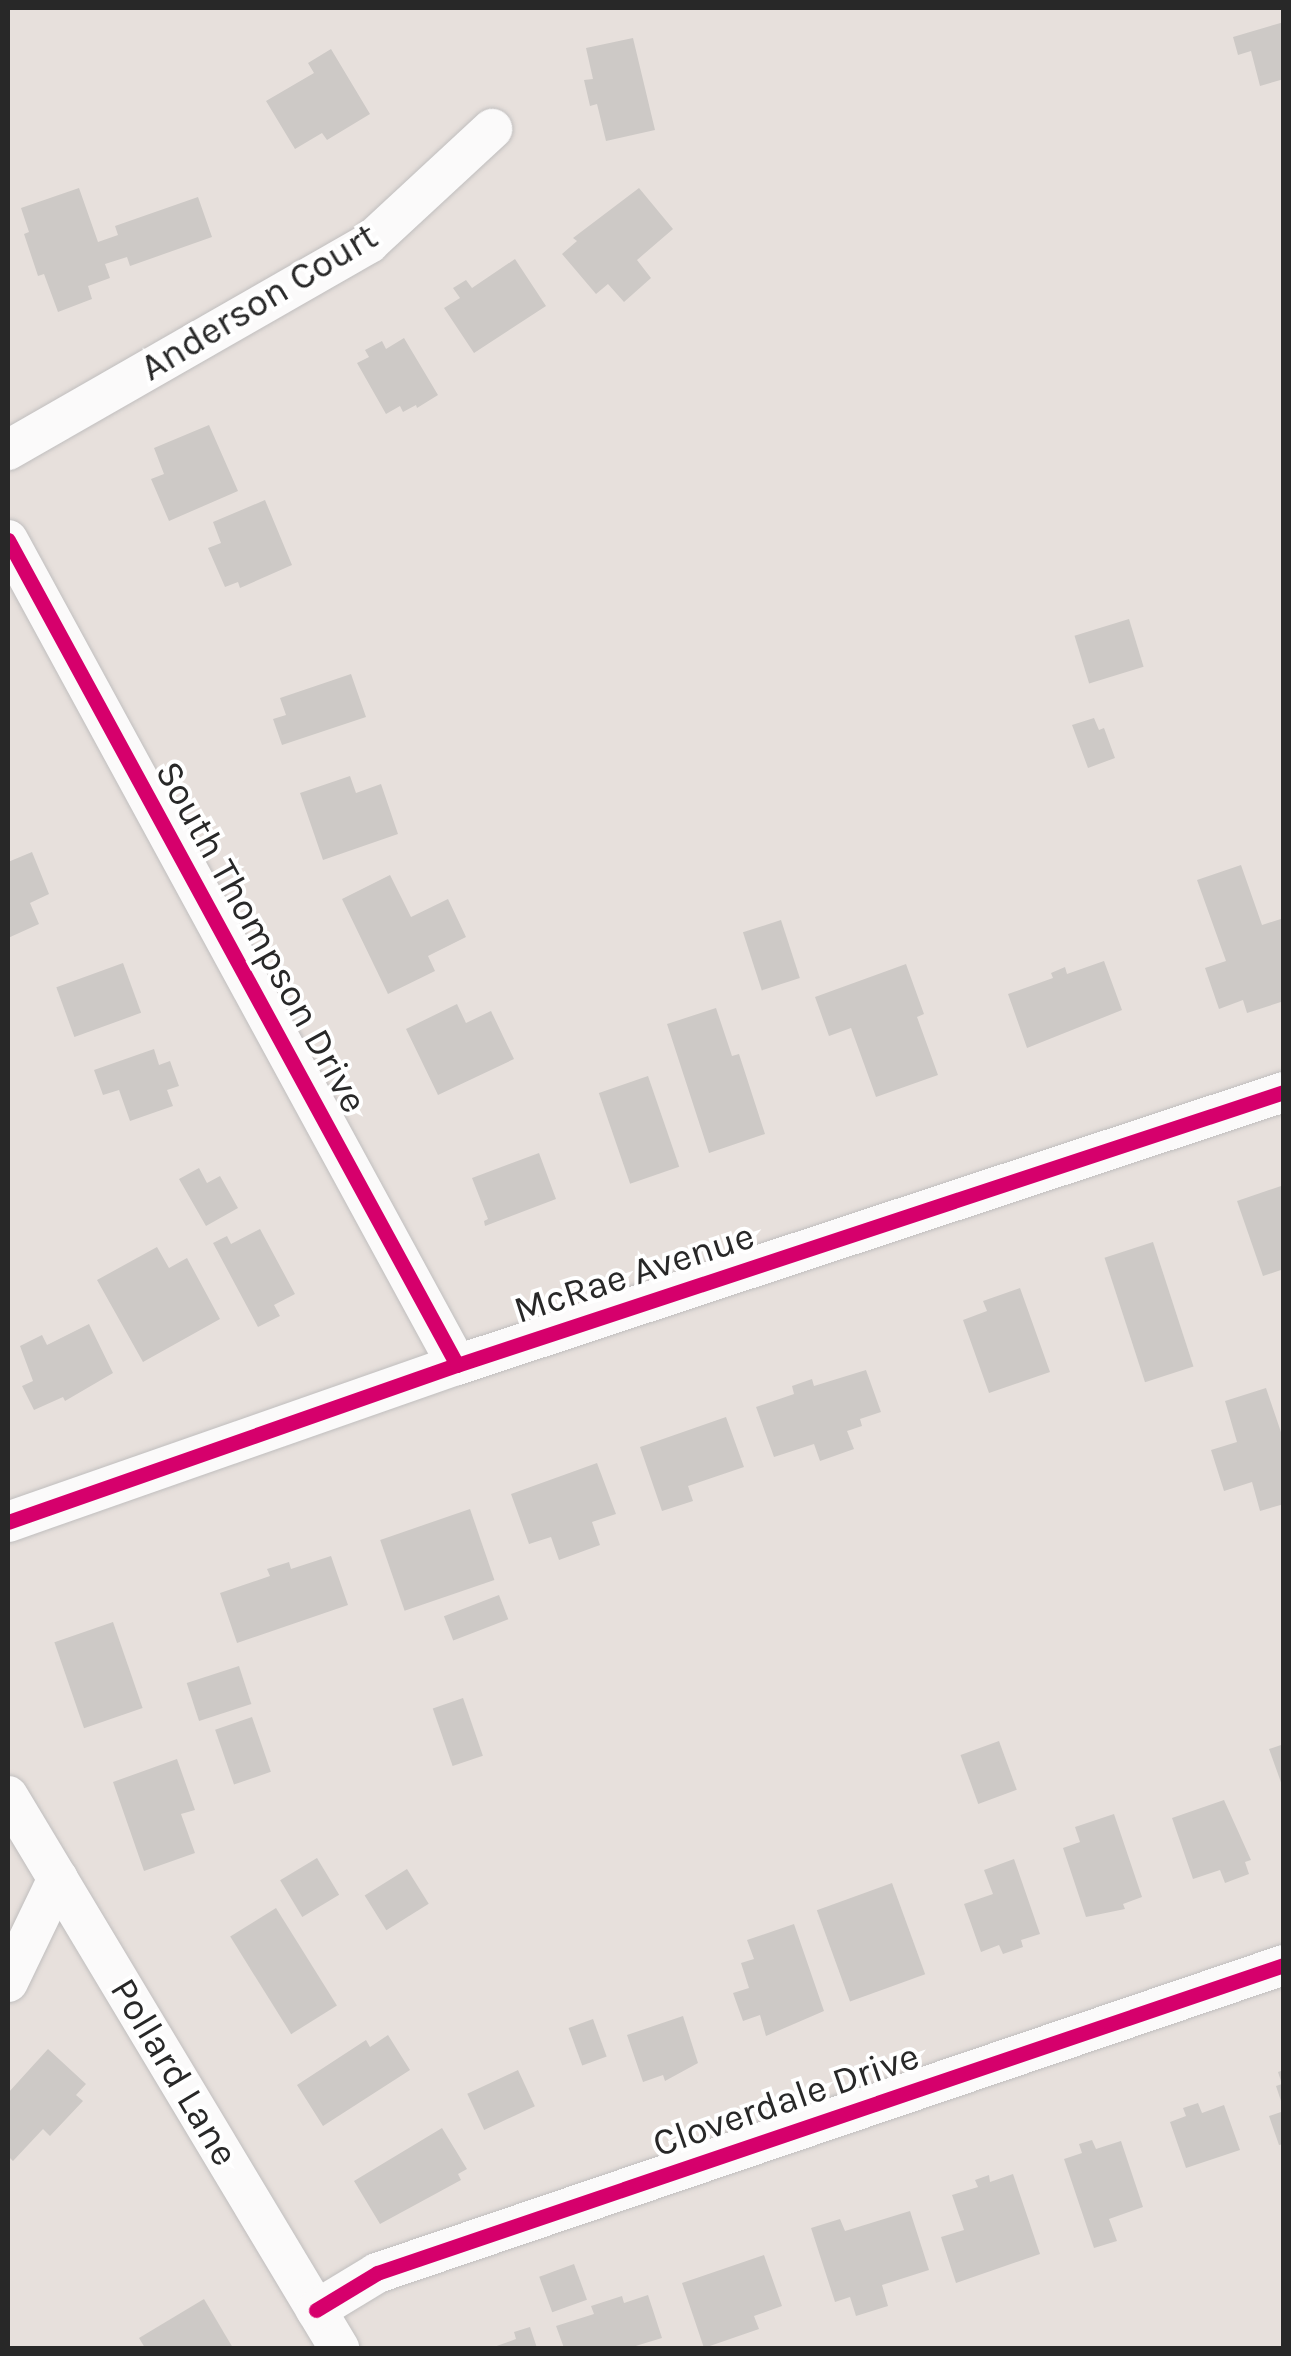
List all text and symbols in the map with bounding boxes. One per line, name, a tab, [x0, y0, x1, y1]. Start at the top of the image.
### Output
street label: Anderson Court	[132, 213, 386, 391]
street label: South Thompson Drive	[145, 753, 377, 1121]
street label: McRae Avenue	[508, 1213, 760, 1333]
street label: Pollard Lane	[100, 1970, 248, 2174]
street label: Cloverdale Drive	[647, 2033, 925, 2167]

